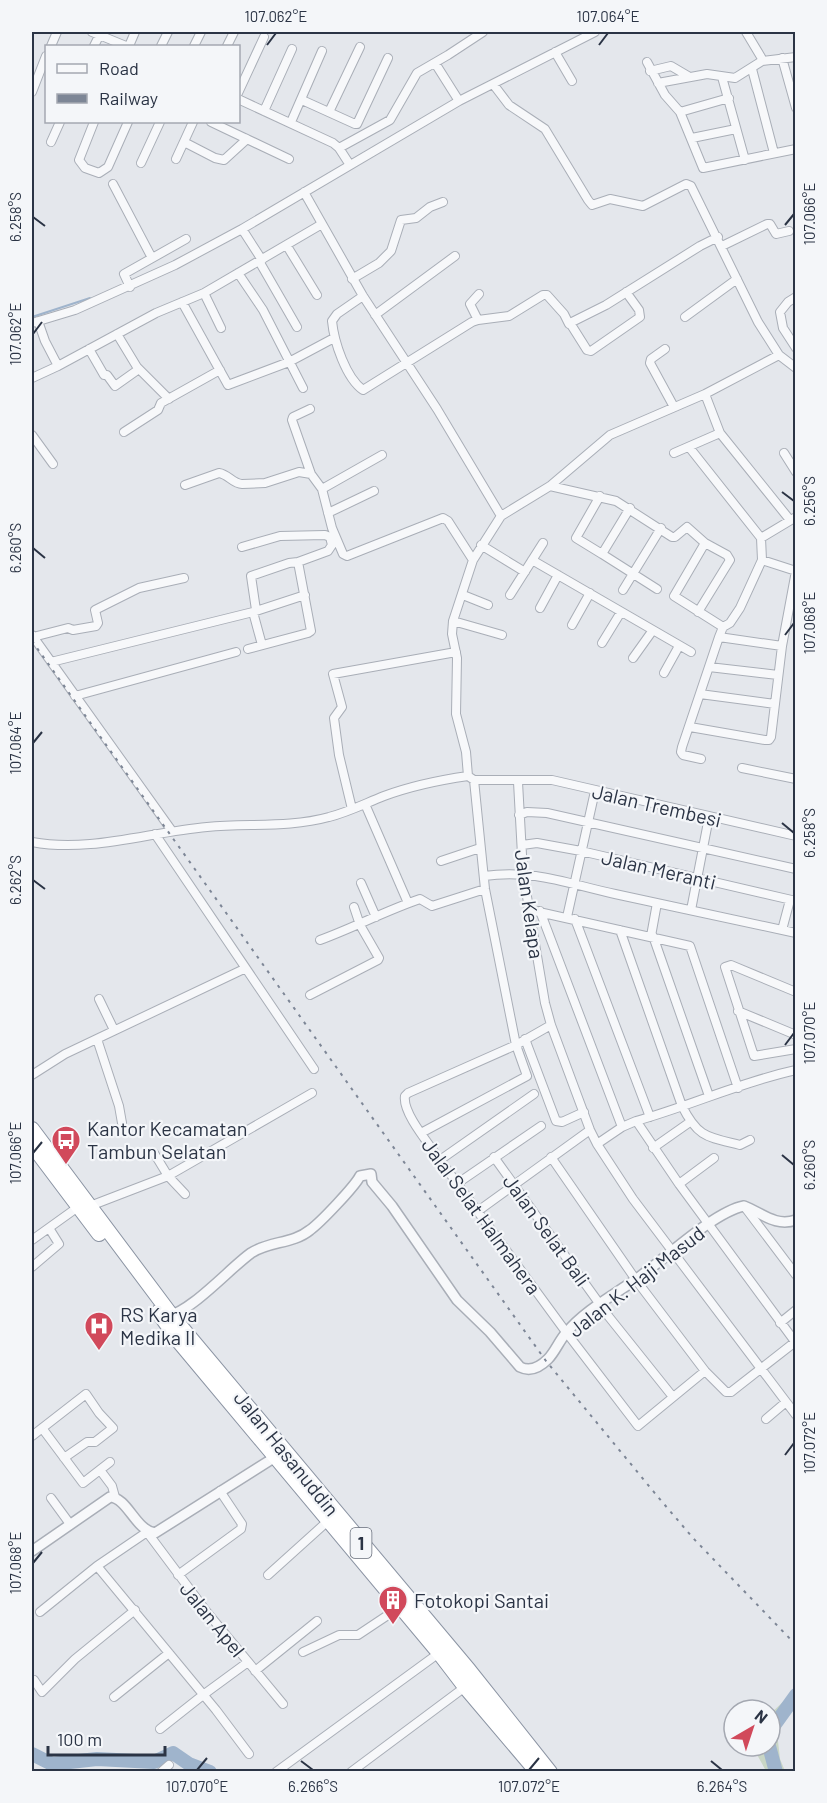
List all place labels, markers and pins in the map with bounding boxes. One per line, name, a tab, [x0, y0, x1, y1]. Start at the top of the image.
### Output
place label: Kantor Kecamatan Tambun Selatan	[87, 1116, 248, 1163]
bus stop icon: Kantor Kecamatan Tambun Selatan	[50, 1124, 82, 1166]
place label: RS Karya Medika II	[120, 1302, 197, 1349]
hospital icon: RS Karya Medika II	[83, 1310, 115, 1352]
building icon: Fotokopi Santai	[377, 1584, 409, 1626]
place label: Fotokopi Santai	[414, 1588, 549, 1612]

